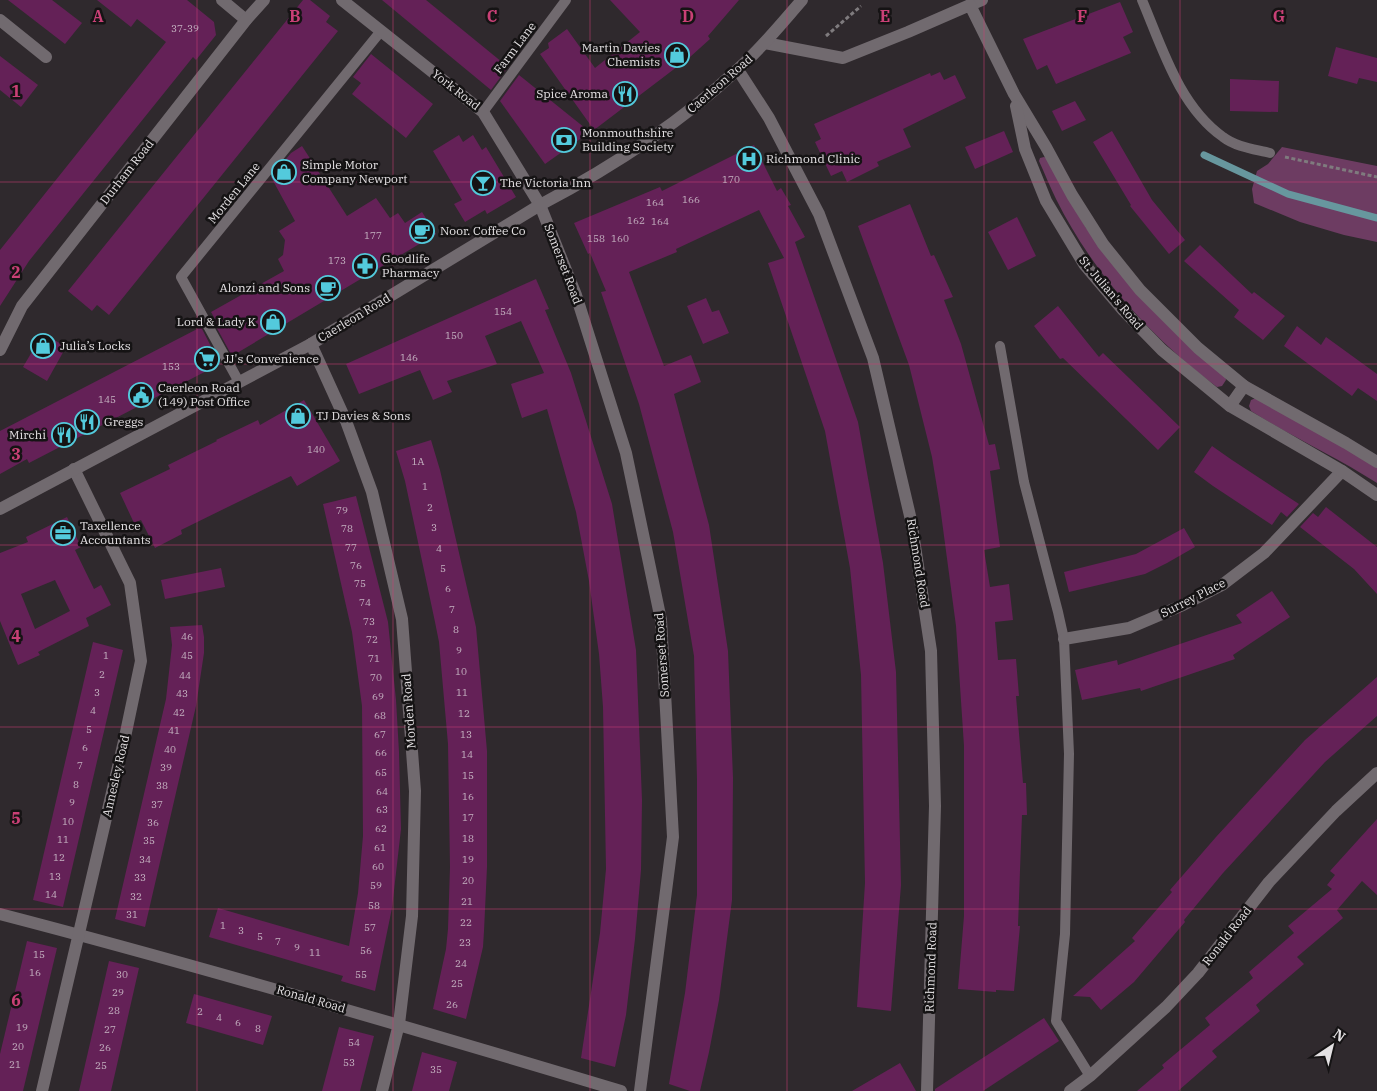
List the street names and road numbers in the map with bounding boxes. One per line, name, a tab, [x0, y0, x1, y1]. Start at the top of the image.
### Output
street label: Farm Lane	[490, 19, 539, 77]
street label: Caerleon Road	[684, 51, 755, 116]
street label: York Road	[429, 66, 483, 113]
street label: Durham Road	[97, 136, 157, 207]
street label: Morden Lane	[204, 159, 263, 226]
street label: Somerset Road	[541, 221, 586, 306]
street label: St. Julian's Road	[1076, 253, 1147, 333]
street label: Caerleon Road	[315, 290, 393, 345]
street label: Richmond Road	[904, 517, 933, 609]
street label: Surrey Place	[1158, 575, 1228, 620]
street label: Somerset Road	[651, 612, 672, 698]
street label: Morden Road	[398, 673, 419, 749]
street label: Annesley Road	[99, 733, 132, 818]
street label: Ronald Road	[1199, 903, 1254, 968]
street label: Richmond Road	[921, 922, 940, 1012]
street label: Ronald Road	[275, 981, 347, 1016]

